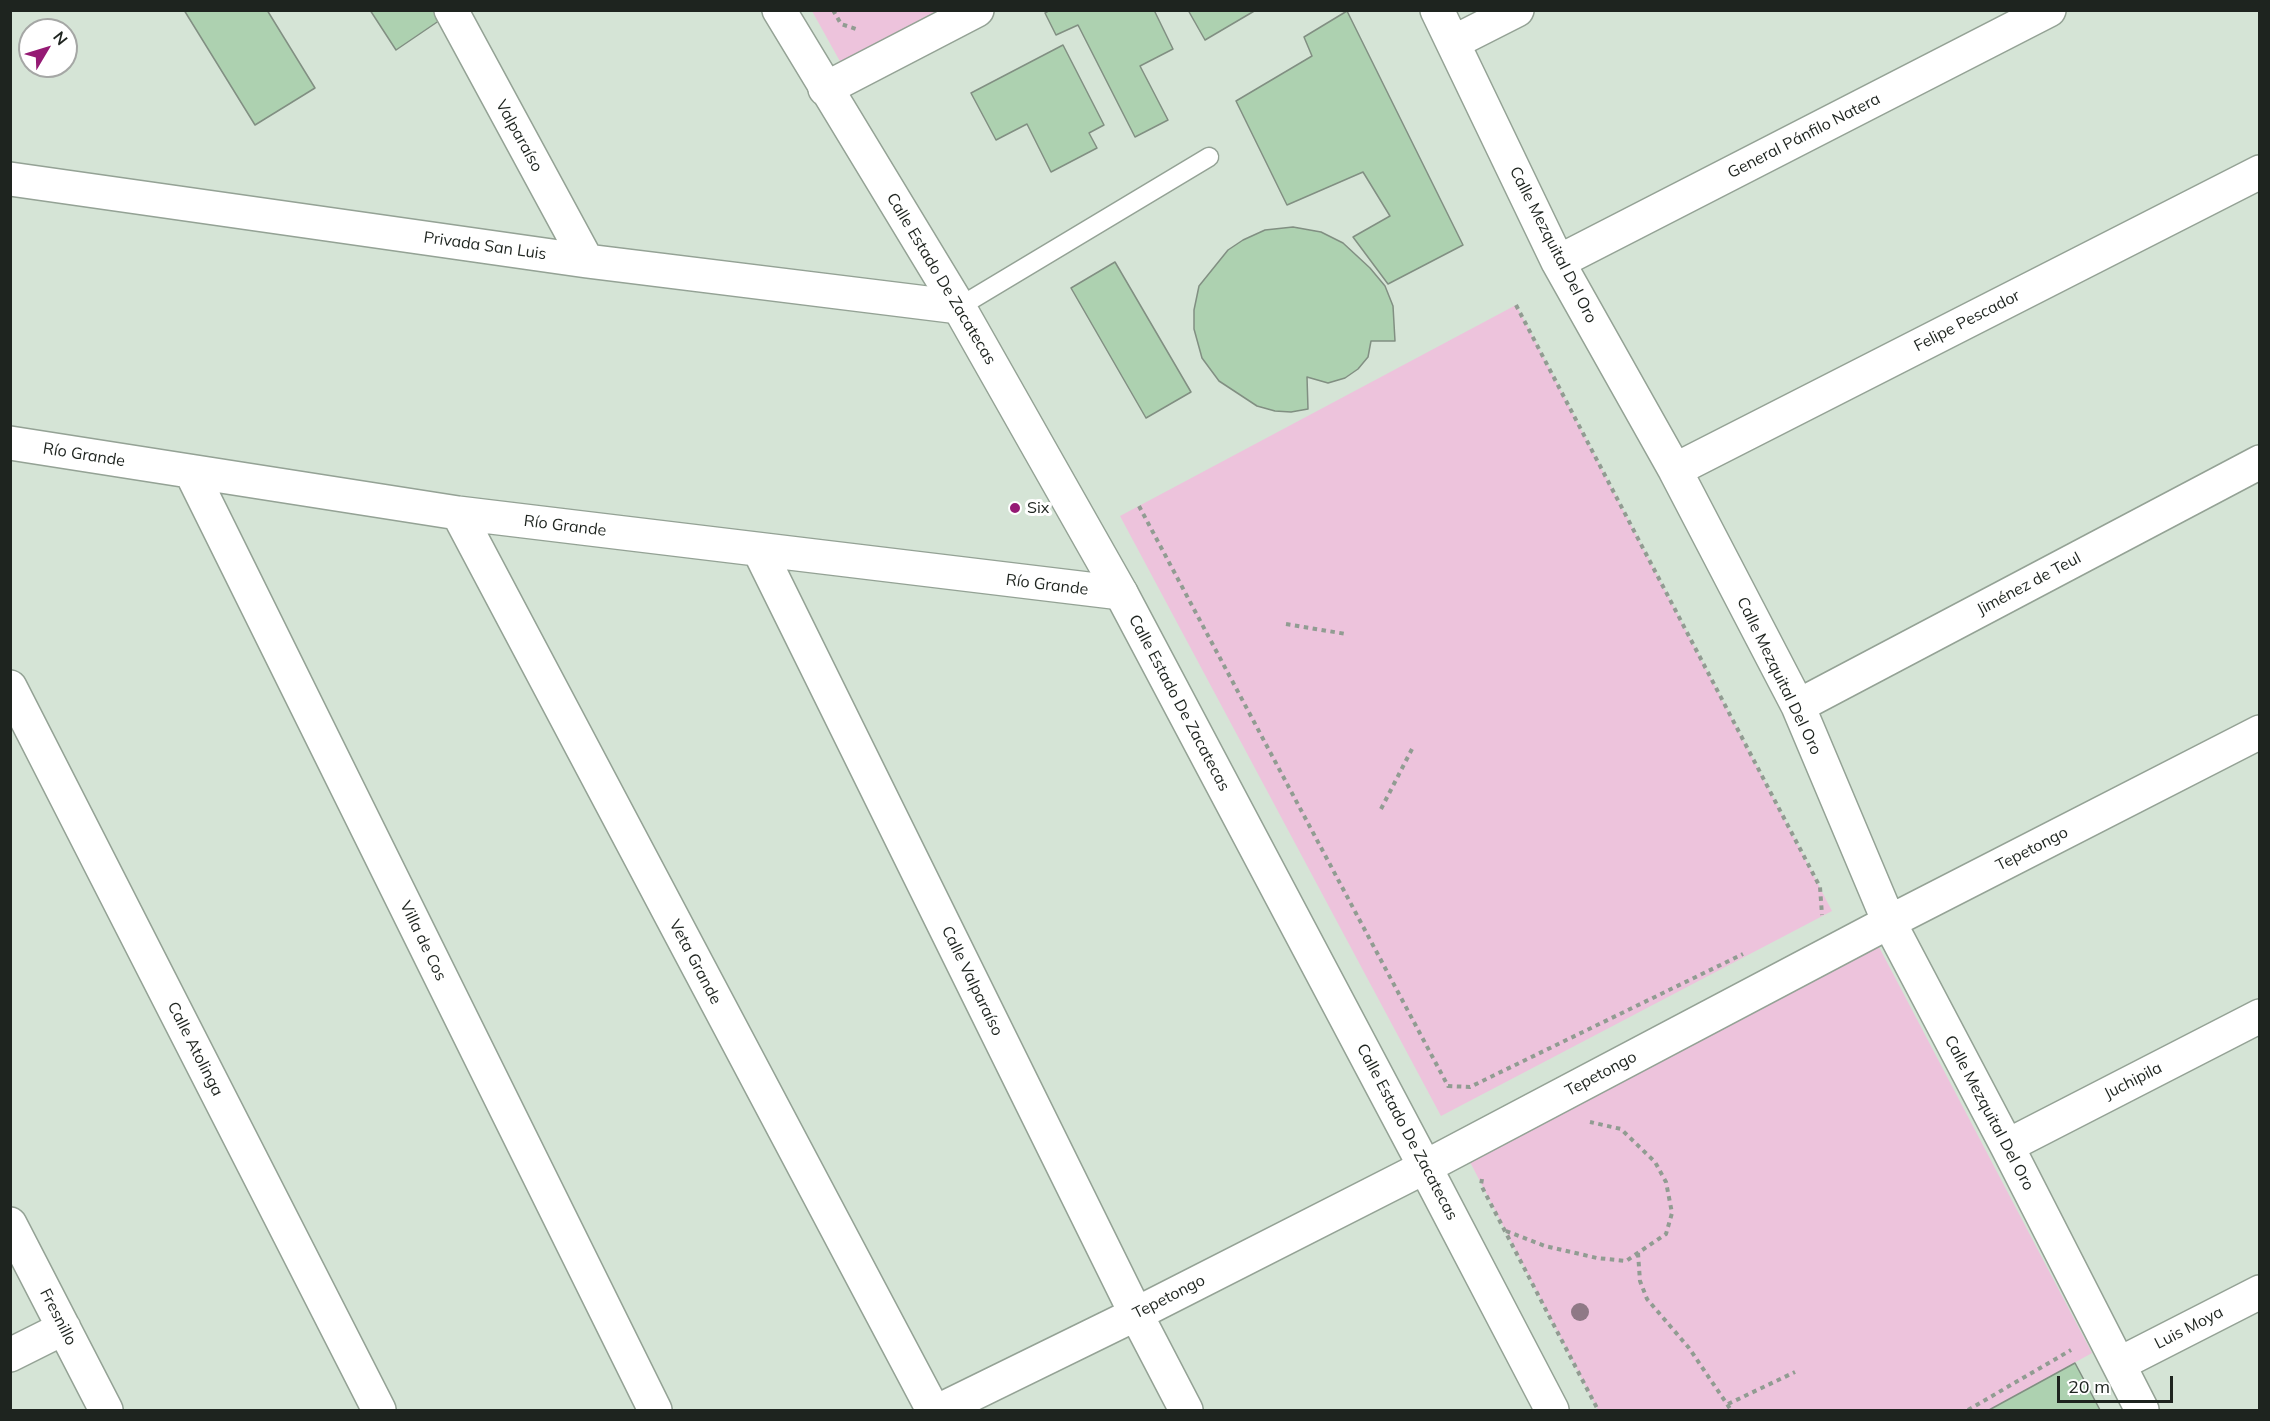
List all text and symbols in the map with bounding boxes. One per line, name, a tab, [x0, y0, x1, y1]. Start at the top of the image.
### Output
north arrow	[18, 18, 78, 78]
text: N	[49, 27, 72, 49]
street label: General Pánfilo Natera	[1725, 89, 1883, 183]
street label: Valparaíso	[491, 97, 547, 175]
street label: Calle Mezquital Del Oro	[1505, 164, 1601, 326]
street label: Calle Estado De Zacatecas	[882, 190, 1000, 368]
street label: Privada San Luis	[422, 228, 548, 264]
street label: Felipe Pescador	[1911, 286, 2023, 356]
street label: Río Grande	[42, 439, 126, 471]
place label: Six	[1027, 498, 1049, 518]
marker: Six	[1008, 501, 1022, 515]
street label: Río Grande	[523, 511, 607, 541]
street label: Jiménez de Teul	[1974, 549, 2084, 619]
street label: Río Grande	[1005, 570, 1089, 600]
street label: Calle Mezquital Del Oro	[1732, 594, 1826, 758]
street label: Calle Estado De Zacatecas	[1124, 612, 1234, 794]
street label: Tepetongo	[1993, 823, 2071, 875]
street label: Villa de Cos	[395, 898, 451, 984]
street label: Veta Grande	[665, 916, 725, 1008]
street label: Calle Valparaíso	[937, 923, 1007, 1039]
street label: Calle Atolinga	[163, 999, 227, 1099]
street label: Calle Mezquital Del Oro	[1940, 1032, 2038, 1194]
street label: Calle Estado De Zacatecas	[1352, 1041, 1462, 1223]
street label: Tepetongo	[1562, 1047, 1640, 1101]
street label: Juchipila	[2101, 1058, 2165, 1104]
street label: Tepetongo	[1130, 1271, 1208, 1323]
street label: Fresnillo	[36, 1285, 80, 1349]
street label: Luis Moya	[2151, 1303, 2227, 1353]
scale bar	[2060, 1364, 2176, 1402]
text: 20 m	[2068, 1375, 2110, 1398]

